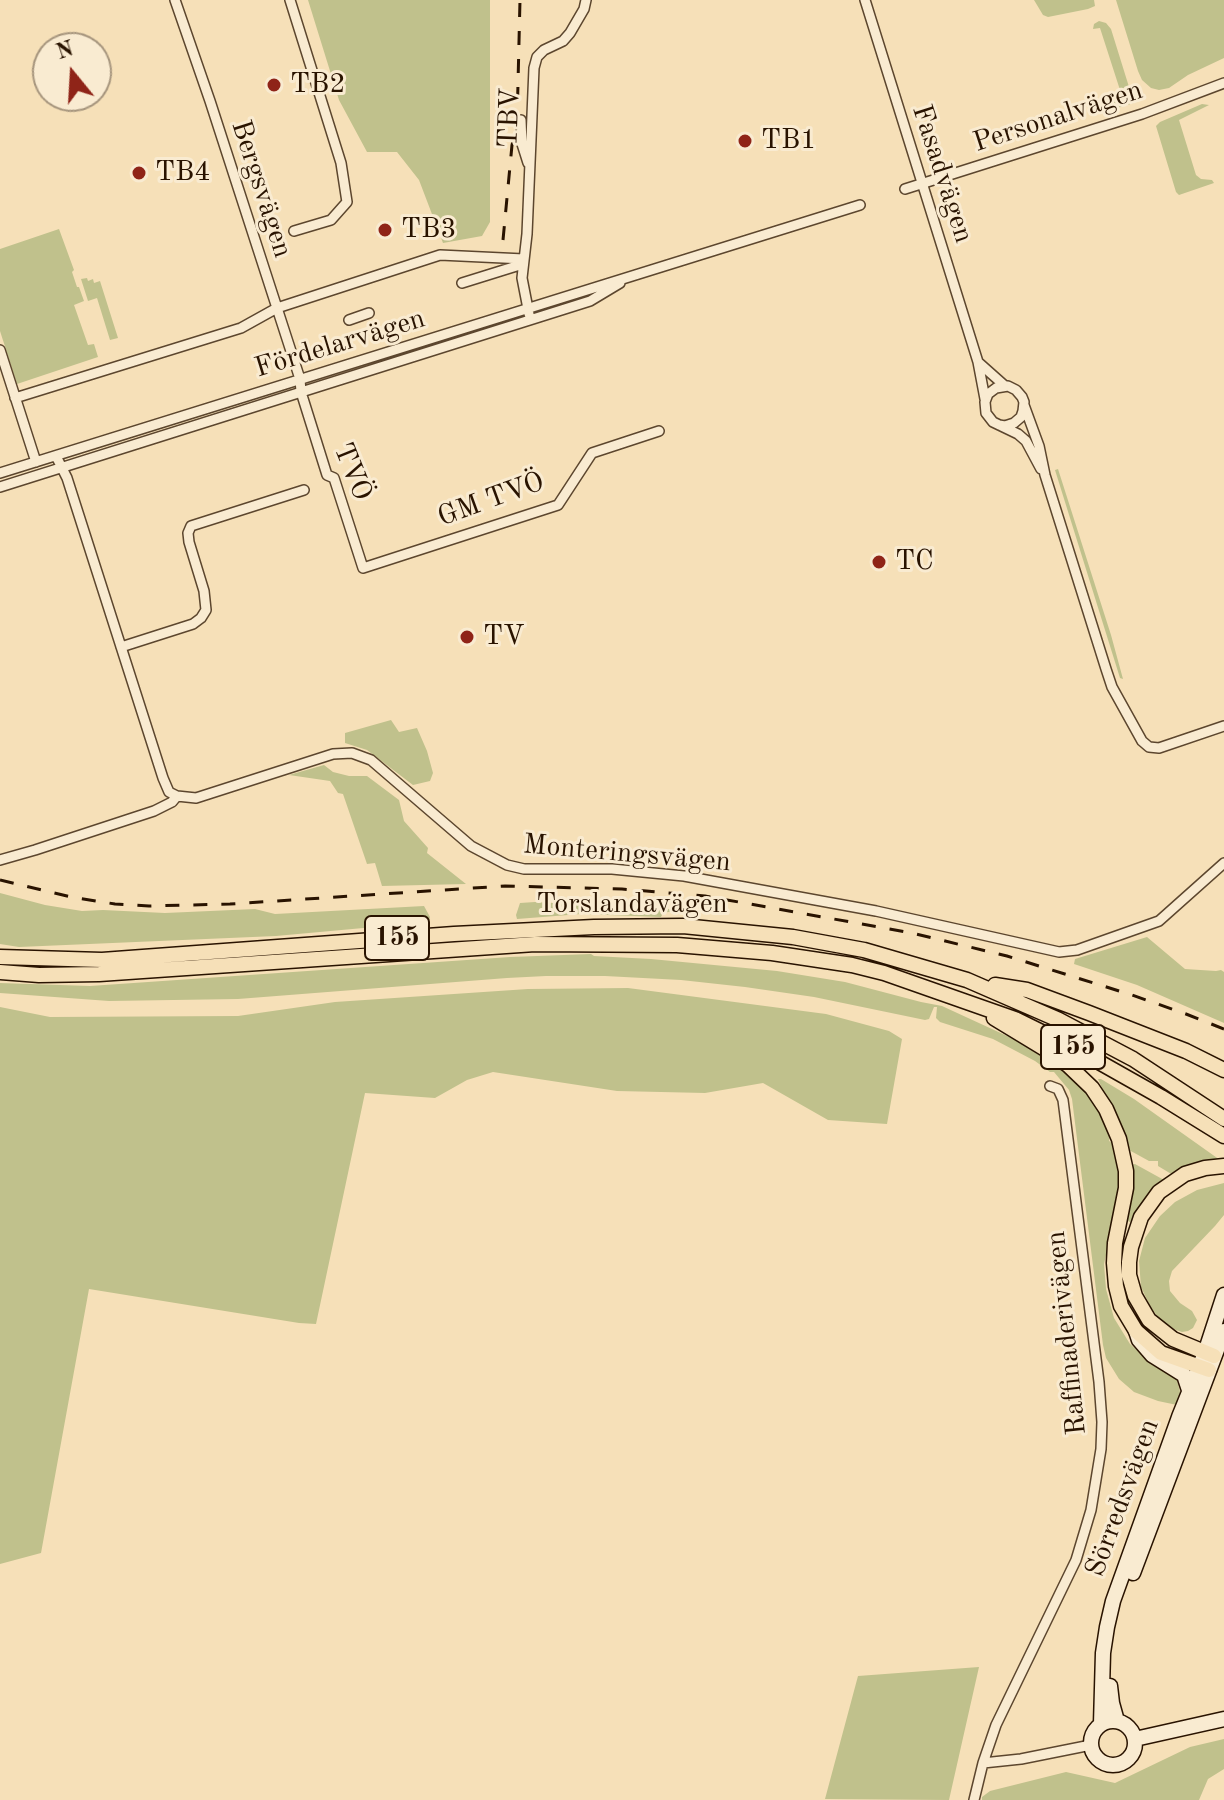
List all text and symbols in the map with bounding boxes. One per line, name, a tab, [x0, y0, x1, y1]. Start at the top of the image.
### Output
north arrow	[32, 32, 112, 112]
text: N	[54, 38, 77, 64]
place label: TB2	[290, 68, 346, 102]
street label: Personalvägen	[969, 74, 1147, 160]
marker: TB2	[265, 76, 283, 94]
street label: TBV	[492, 87, 528, 149]
street label: Fasadvägen	[904, 101, 980, 247]
street label: Bergsvägen	[223, 116, 299, 262]
place label: TB1	[761, 124, 817, 158]
marker: TB1	[736, 132, 754, 150]
place label: TB4	[155, 156, 211, 190]
marker: TB4	[130, 164, 148, 182]
place label: TB3	[401, 213, 457, 247]
marker: TB3	[376, 221, 394, 239]
street label: Fördelarvägen	[251, 302, 429, 386]
street label: TVÖ	[325, 438, 379, 506]
street label: GM TVÖ	[433, 465, 549, 535]
place label: TC	[895, 545, 934, 579]
marker: TC	[870, 553, 888, 571]
place label: TV	[483, 620, 525, 654]
marker: TV	[458, 628, 476, 646]
street label: Monteringsvägen	[522, 828, 732, 880]
street label: Torslandavägen	[536, 888, 728, 922]
road number: 155	[365, 916, 429, 960]
road number: 155	[1041, 1025, 1105, 1069]
street label: Raffinaderivägen	[1040, 1229, 1094, 1437]
street label: Sörredsvägen	[1079, 1414, 1167, 1582]

